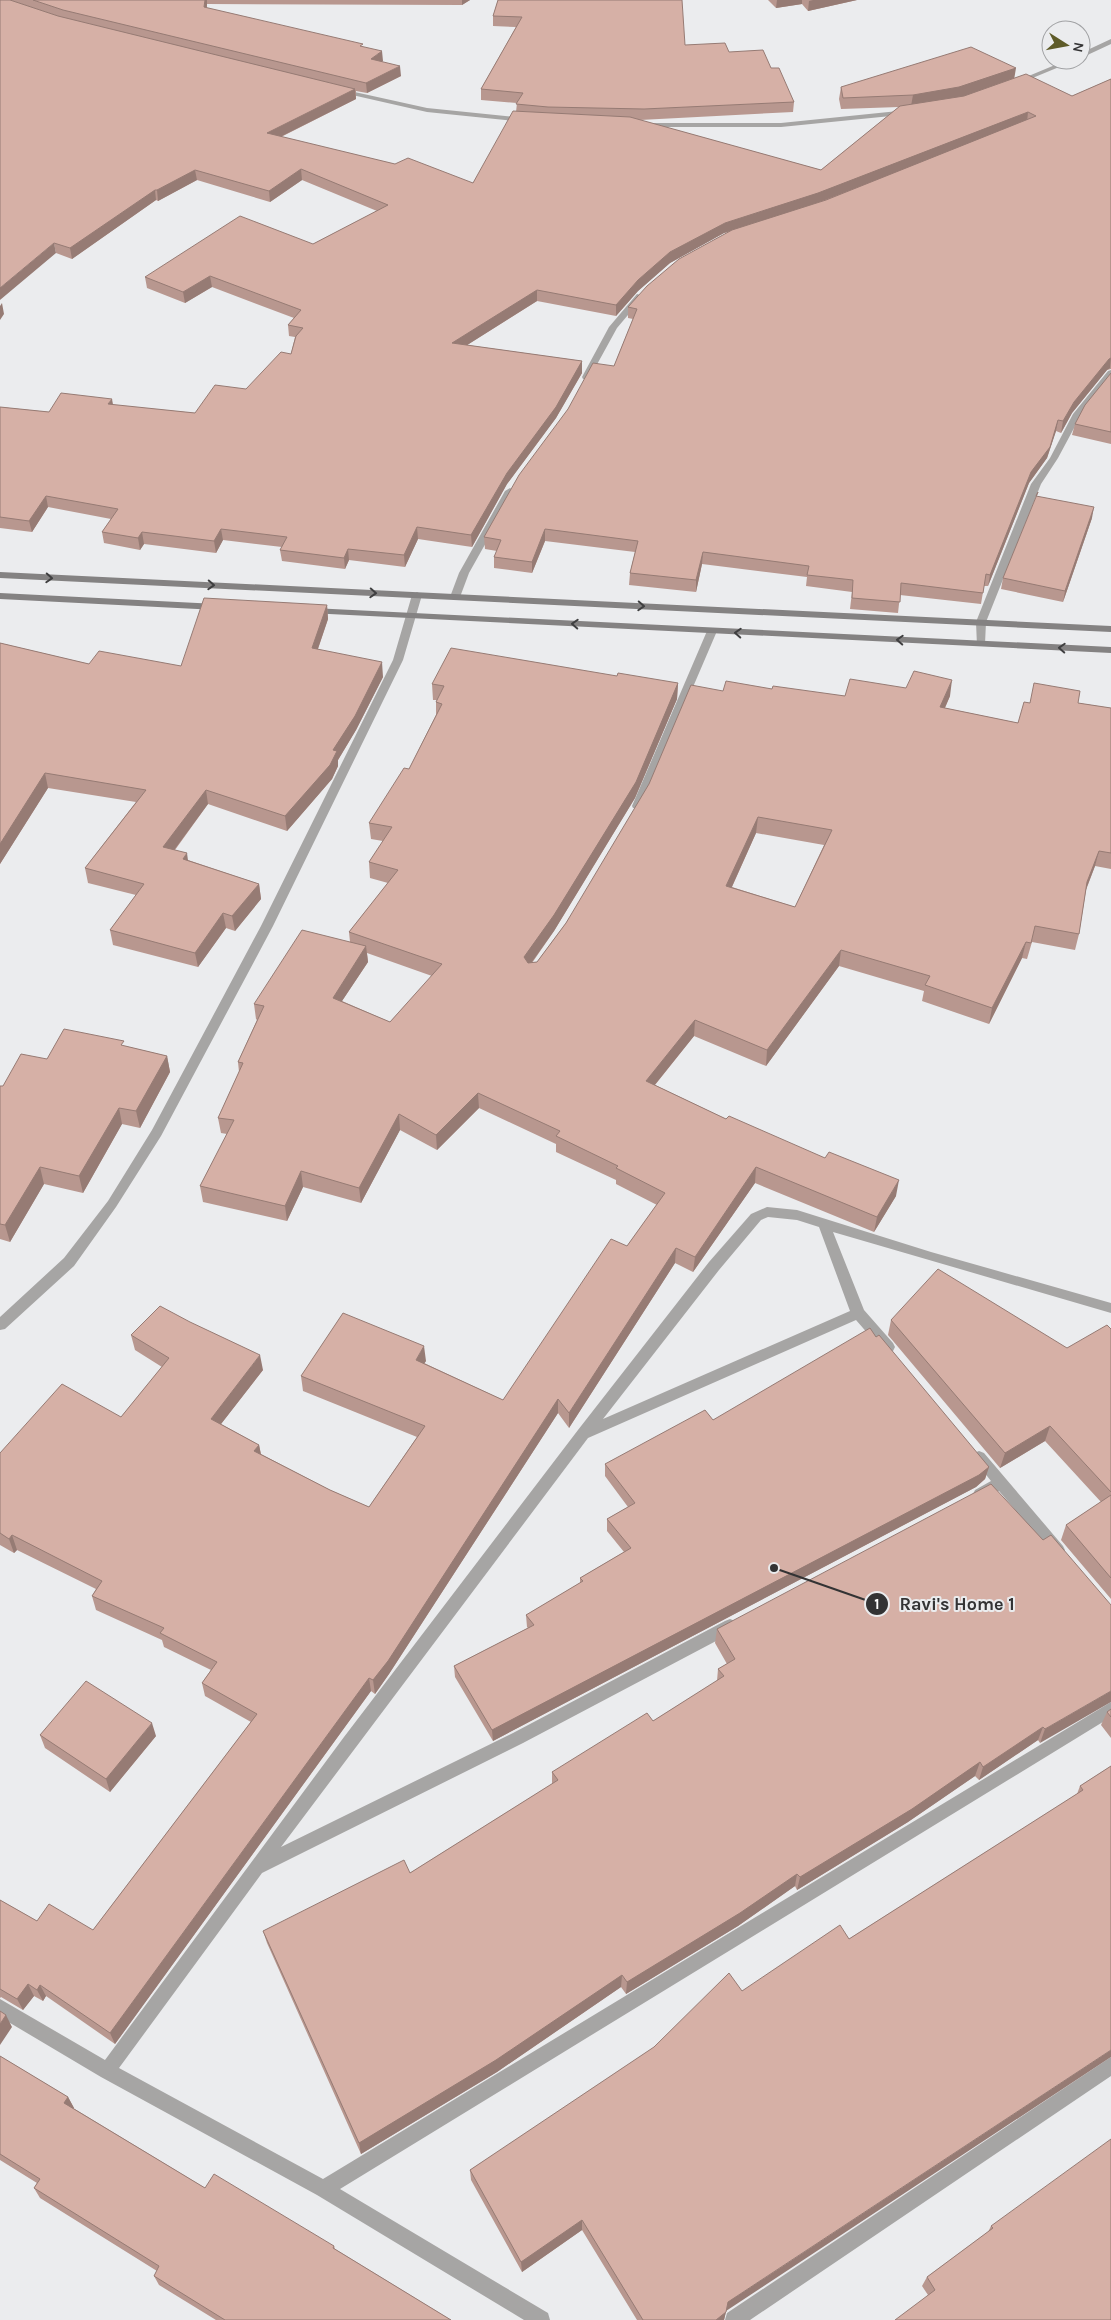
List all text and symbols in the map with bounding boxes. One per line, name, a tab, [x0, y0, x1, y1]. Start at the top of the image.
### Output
north arrow	[1041, 20, 1091, 70]
text: N	[1069, 41, 1088, 54]
one-way arrow	[45, 572, 53, 583]
one-way arrow	[207, 580, 215, 591]
one-way arrow	[370, 587, 378, 598]
one-way arrow	[637, 600, 645, 611]
one-way arrow	[571, 619, 579, 630]
one-way arrow	[733, 627, 741, 638]
one-way arrow	[896, 635, 904, 646]
one-way arrow	[1058, 643, 1066, 654]
callout: Ravi's Home 1	[864, 1587, 1024, 1620]
text: Ravi's Home 1	[899, 1593, 1015, 1615]
text: 1	[874, 1595, 880, 1613]

